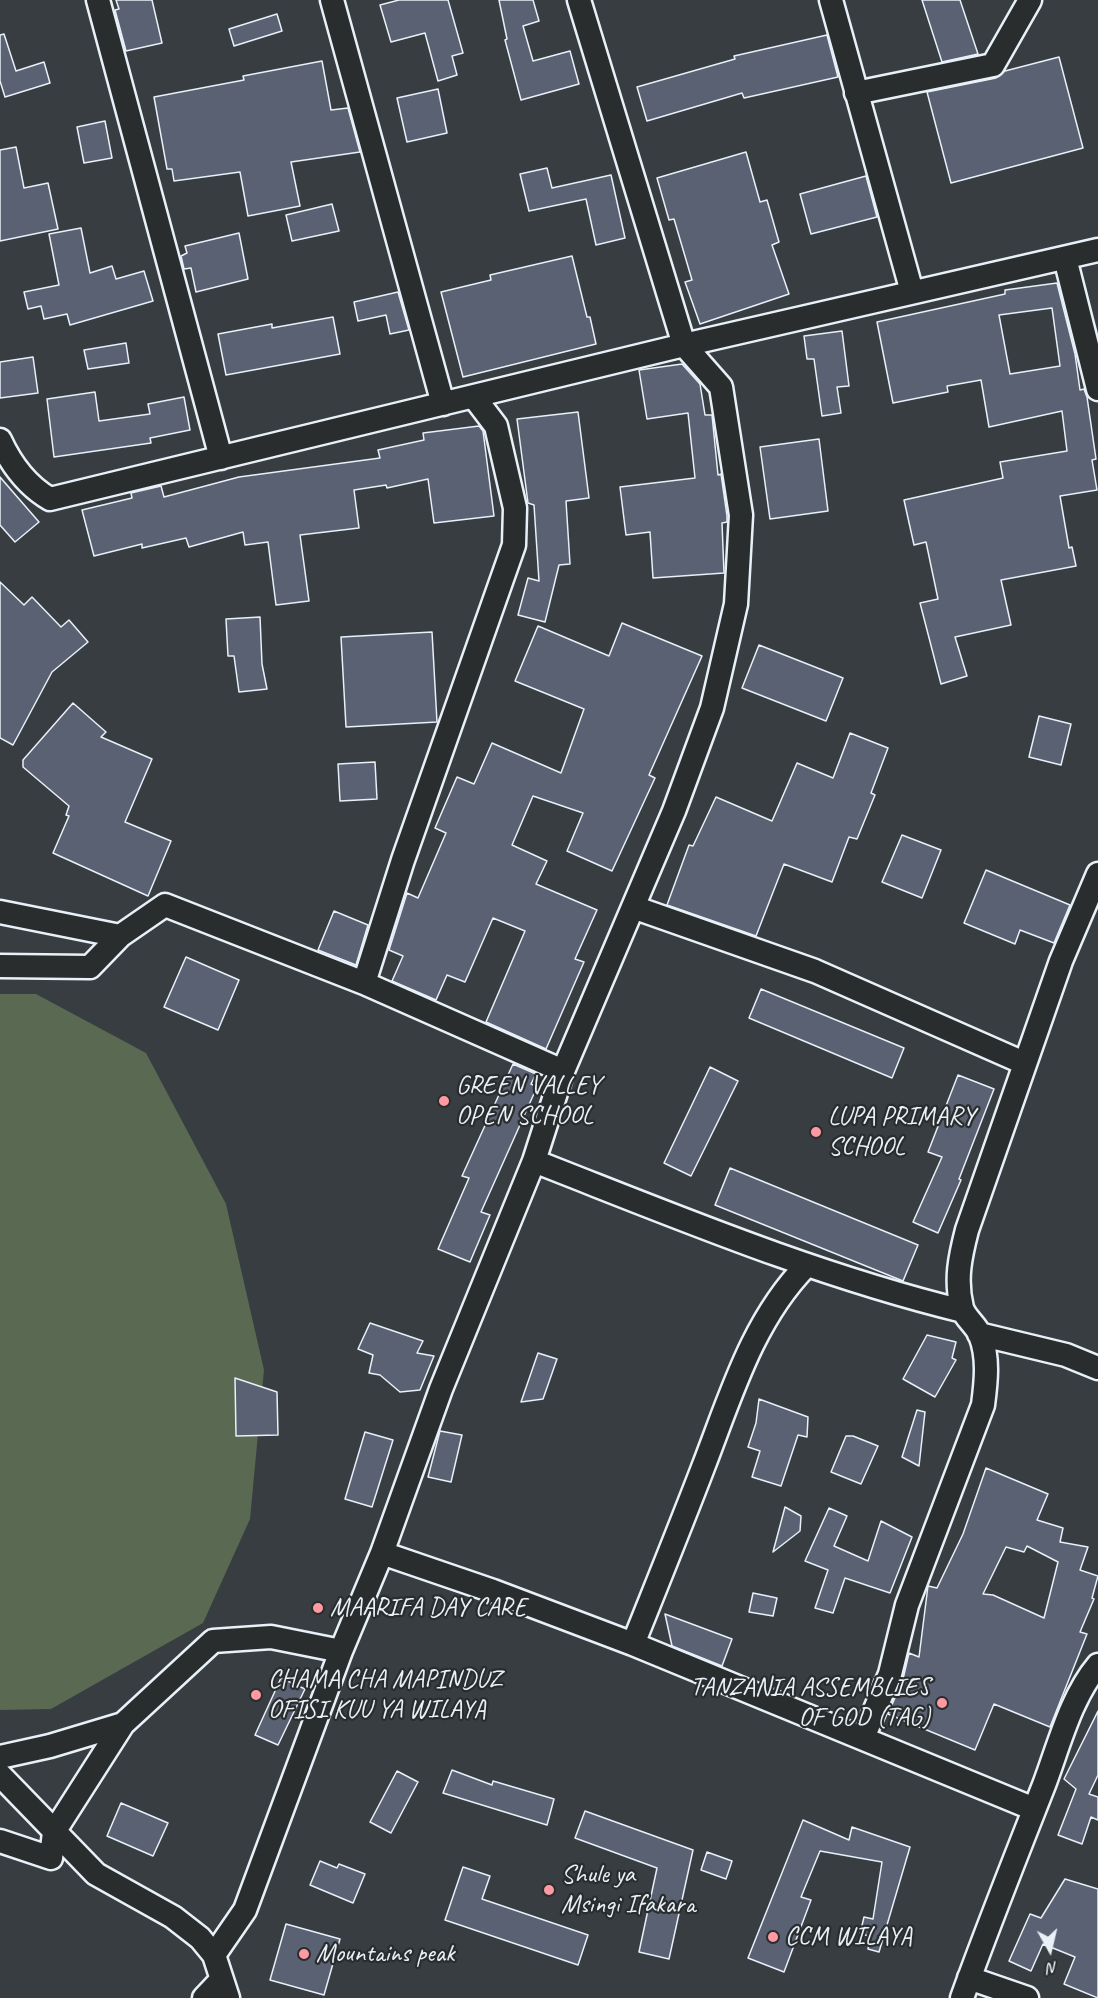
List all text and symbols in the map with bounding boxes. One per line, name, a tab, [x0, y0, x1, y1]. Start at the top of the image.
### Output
place label: GREEN VALLEY OPEN SCHOOL	[456, 1070, 600, 1132]
marker: GREEN VALLEY OPEN SCHOOL	[437, 1094, 451, 1108]
place label: LUPA PRIMARY SCHOOL	[828, 1101, 975, 1162]
marker: LUPA PRIMARY SCHOOL	[809, 1125, 823, 1139]
place label: MAARIFA DAY CARE	[330, 1592, 526, 1624]
marker: MAARIFA DAY CARE	[311, 1601, 325, 1615]
place label: CHAMA CHA MAPINDUZ OFISI KUU YA WILAYA	[268, 1664, 502, 1726]
place label: TANZANIA ASSEMBLIES OF GOD (TAG)	[691, 1672, 930, 1733]
marker: CHAMA CHA MAPINDUZ OFISI KUU YA WILAYA	[249, 1688, 263, 1702]
marker: TANZANIA ASSEMBLIES OF GOD (TAG)	[935, 1696, 949, 1710]
place label: Shule ya Msingi Ifakara	[561, 1859, 695, 1920]
marker: Shule ya Msingi Ifakara	[542, 1883, 556, 1897]
north arrow	[1020, 1920, 1080, 1980]
place label: CCM WILAYA	[785, 1921, 912, 1953]
marker: CCM WILAYA	[766, 1930, 780, 1944]
place label: Mountains peak	[316, 1938, 454, 1970]
marker: Mountains peak	[297, 1947, 311, 1961]
text: N	[1046, 1957, 1059, 1978]

